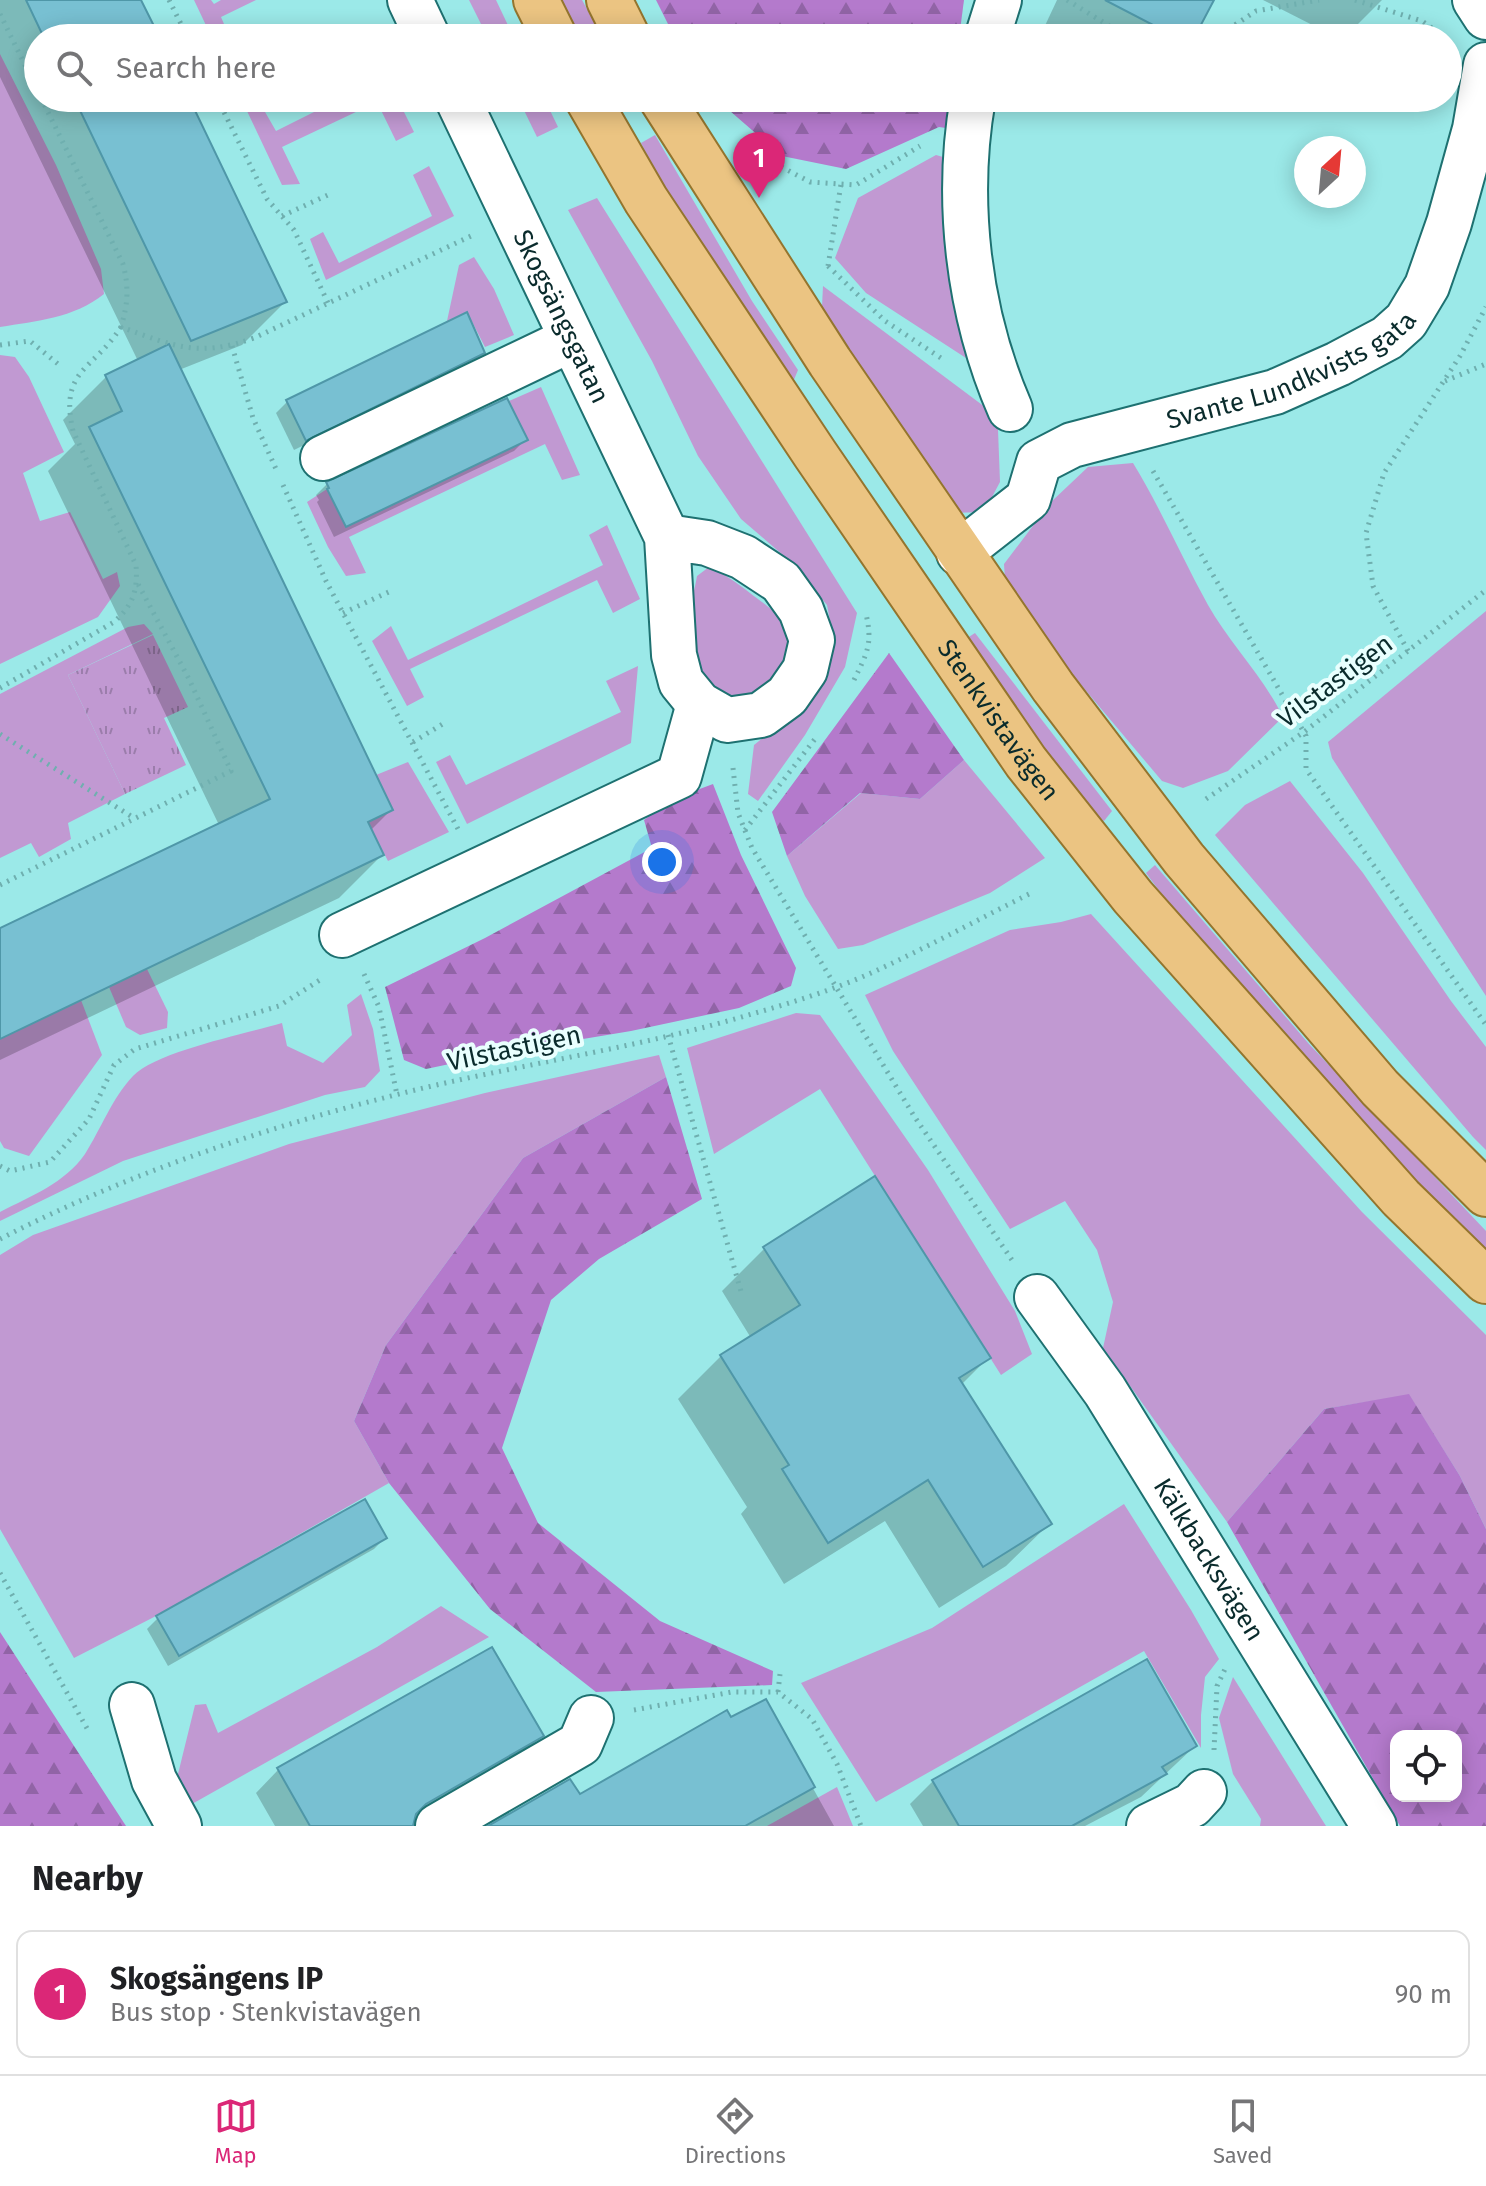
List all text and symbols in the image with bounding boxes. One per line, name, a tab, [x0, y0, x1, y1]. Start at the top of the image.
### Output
search box	[24, 24, 1462, 112]
icon: search	[52, 46, 96, 90]
text: Search here	[116, 50, 276, 86]
pin: 1	[733, 132, 785, 198]
north arrow	[1294, 136, 1366, 208]
street label: Skogsängsgatan	[506, 225, 616, 408]
street label: Svante Lundkvists gata	[1163, 307, 1424, 436]
street label: Vilstastigen	[1272, 628, 1399, 735]
street label: Stenkvistavägen	[931, 634, 1066, 807]
your location	[642, 842, 682, 882]
street label: Vilstastigen	[444, 1019, 584, 1078]
street label: Kälkbacksvägen	[1147, 1473, 1271, 1647]
map controls	[1390, 1730, 1462, 1802]
button: locate	[1390, 1730, 1462, 1802]
text: Nearby	[32, 1858, 143, 1899]
text: Skogsängens IP	[110, 1961, 323, 1997]
text: 1	[54, 1979, 66, 2010]
text: 90 m	[1395, 1979, 1452, 2010]
text: Bus stop · Stenkvistavägen	[110, 1997, 422, 2028]
tab: Map	[214, 2094, 258, 2169]
tab: Directions	[685, 2094, 786, 2169]
tab: Saved	[1213, 2094, 1272, 2169]

